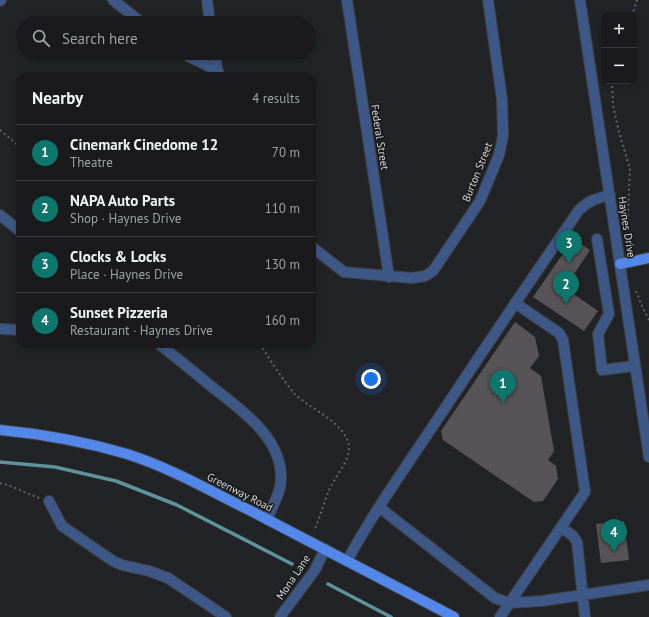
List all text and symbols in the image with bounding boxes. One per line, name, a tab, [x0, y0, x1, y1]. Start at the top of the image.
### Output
map controls	[601, 12, 637, 84]
button: +	[601, 12, 637, 48]
search box	[16, 16, 316, 60]
icon: search	[30, 27, 52, 49]
text: Search here	[62, 29, 138, 48]
button: −	[601, 48, 637, 84]
text: Nearby	[32, 87, 83, 109]
text: 4 results	[252, 90, 300, 107]
street label: Federal Street	[368, 103, 392, 171]
text: Cinemark Cinedome 12	[70, 135, 218, 154]
street label: Burton Street	[459, 140, 495, 204]
text: 1	[41, 144, 49, 161]
text: 70 m	[272, 144, 300, 161]
text: Theatre	[70, 154, 113, 171]
text: NAPA Auto Parts	[70, 191, 175, 210]
street label: Haynes Drive	[615, 195, 639, 259]
text: 2	[41, 200, 49, 217]
text: 110 m	[265, 200, 300, 217]
text: Shop · Haynes Drive	[70, 210, 181, 227]
pin: 3	[556, 230, 582, 263]
text: Clocks & Locks	[70, 247, 166, 266]
text: 3	[41, 256, 49, 273]
text: 130 m	[265, 256, 300, 273]
text: Place · Haynes Drive	[70, 266, 183, 283]
pin: 2	[553, 271, 579, 304]
text: Sunset Pizzeria	[70, 303, 168, 322]
text: 4	[41, 312, 49, 329]
text: 160 m	[265, 312, 300, 329]
text: Restaurant · Haynes Drive	[70, 322, 213, 339]
your location	[361, 369, 381, 389]
pin: 1	[490, 370, 516, 403]
street label: Greenway Road	[205, 469, 275, 515]
pin: 4	[601, 519, 627, 552]
street label: Mona Lane	[273, 551, 313, 602]

